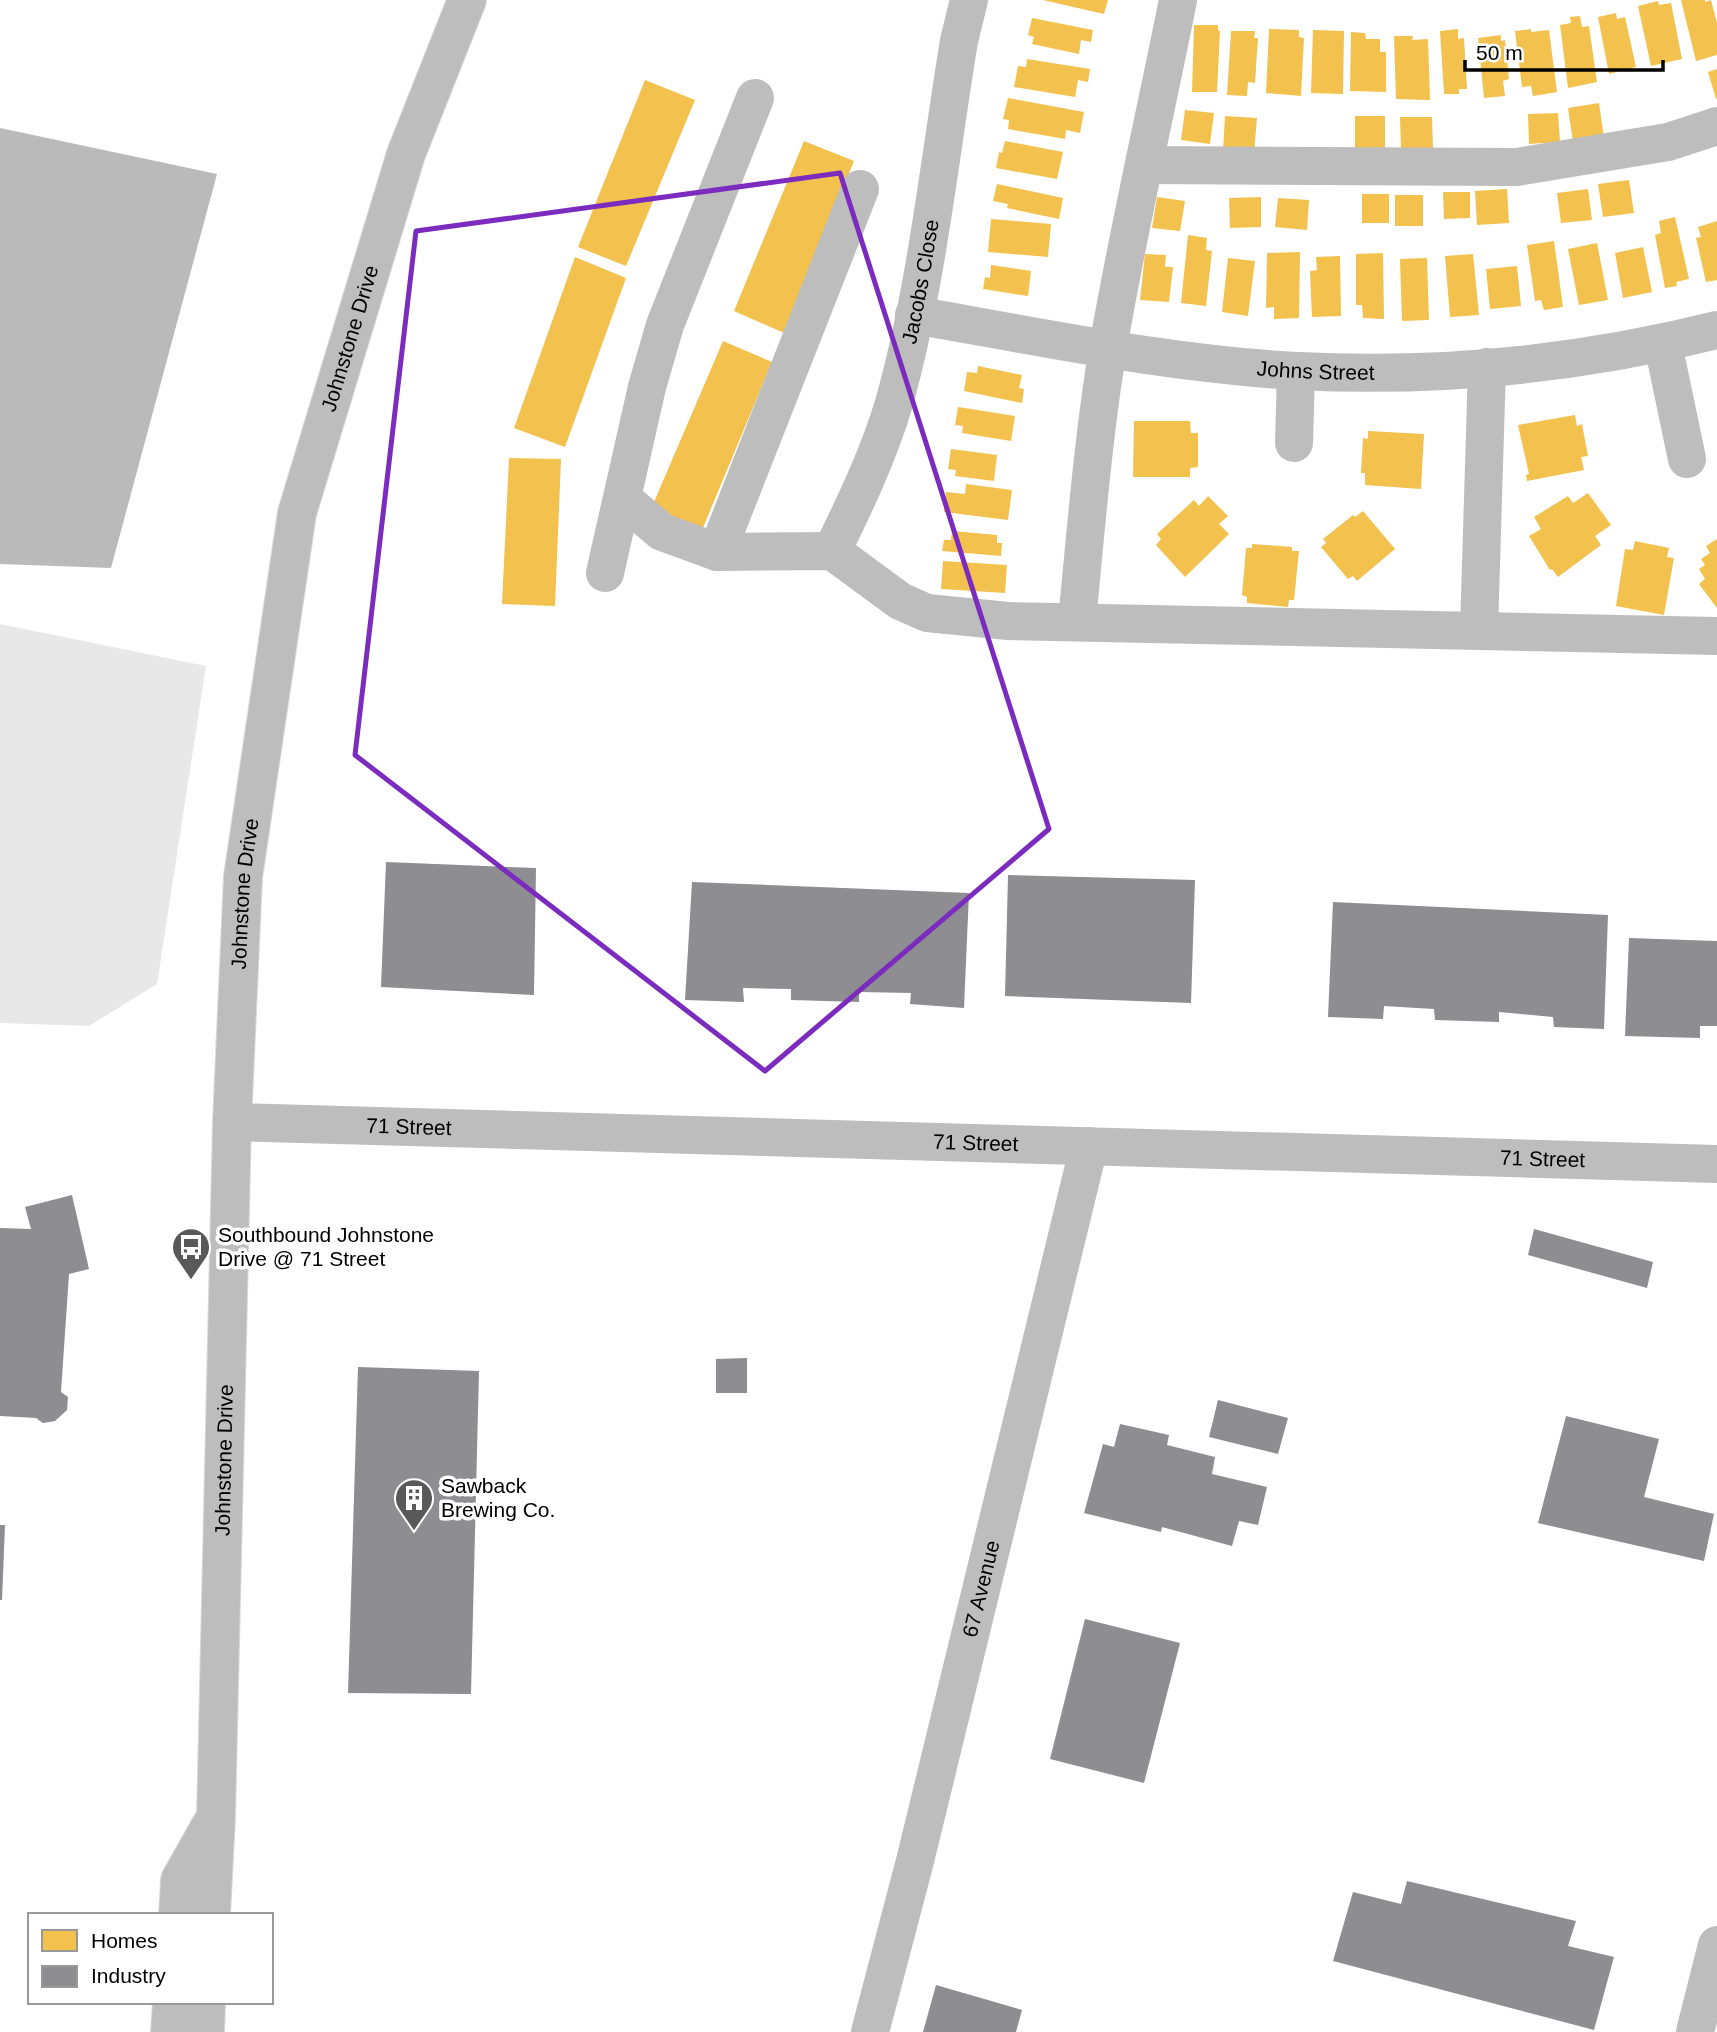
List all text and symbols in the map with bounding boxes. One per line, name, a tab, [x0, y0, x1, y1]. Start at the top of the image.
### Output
scale bar	[1465, 28, 1663, 72]
text: 50 m	[1476, 41, 1523, 64]
street label: Jacobs Close	[897, 218, 943, 346]
street label: Johnstone Drive	[316, 262, 383, 414]
street label: Johns Street	[1256, 356, 1375, 384]
street label: Johnstone Drive	[227, 817, 263, 970]
street label: 71 Street	[366, 1114, 452, 1139]
street label: 71 Street	[933, 1130, 1019, 1155]
street label: 71 Street	[1500, 1146, 1586, 1171]
place label: Southbound Johnstone Drive @ 71 Street	[218, 1223, 434, 1270]
bus stop icon: Southbound Johnstone Drive @ 71 Street	[170, 1226, 212, 1281]
street label: Johnstone Drive	[210, 1384, 237, 1536]
place label: Sawback Brewing Co.	[441, 1474, 555, 1521]
building icon: Sawback Brewing Co.	[393, 1477, 435, 1532]
street label: 67 Avenue	[958, 1538, 1004, 1639]
legend	[28, 1913, 273, 2004]
text: Homes	[91, 1929, 158, 1952]
text: Industry	[91, 1964, 166, 1987]

